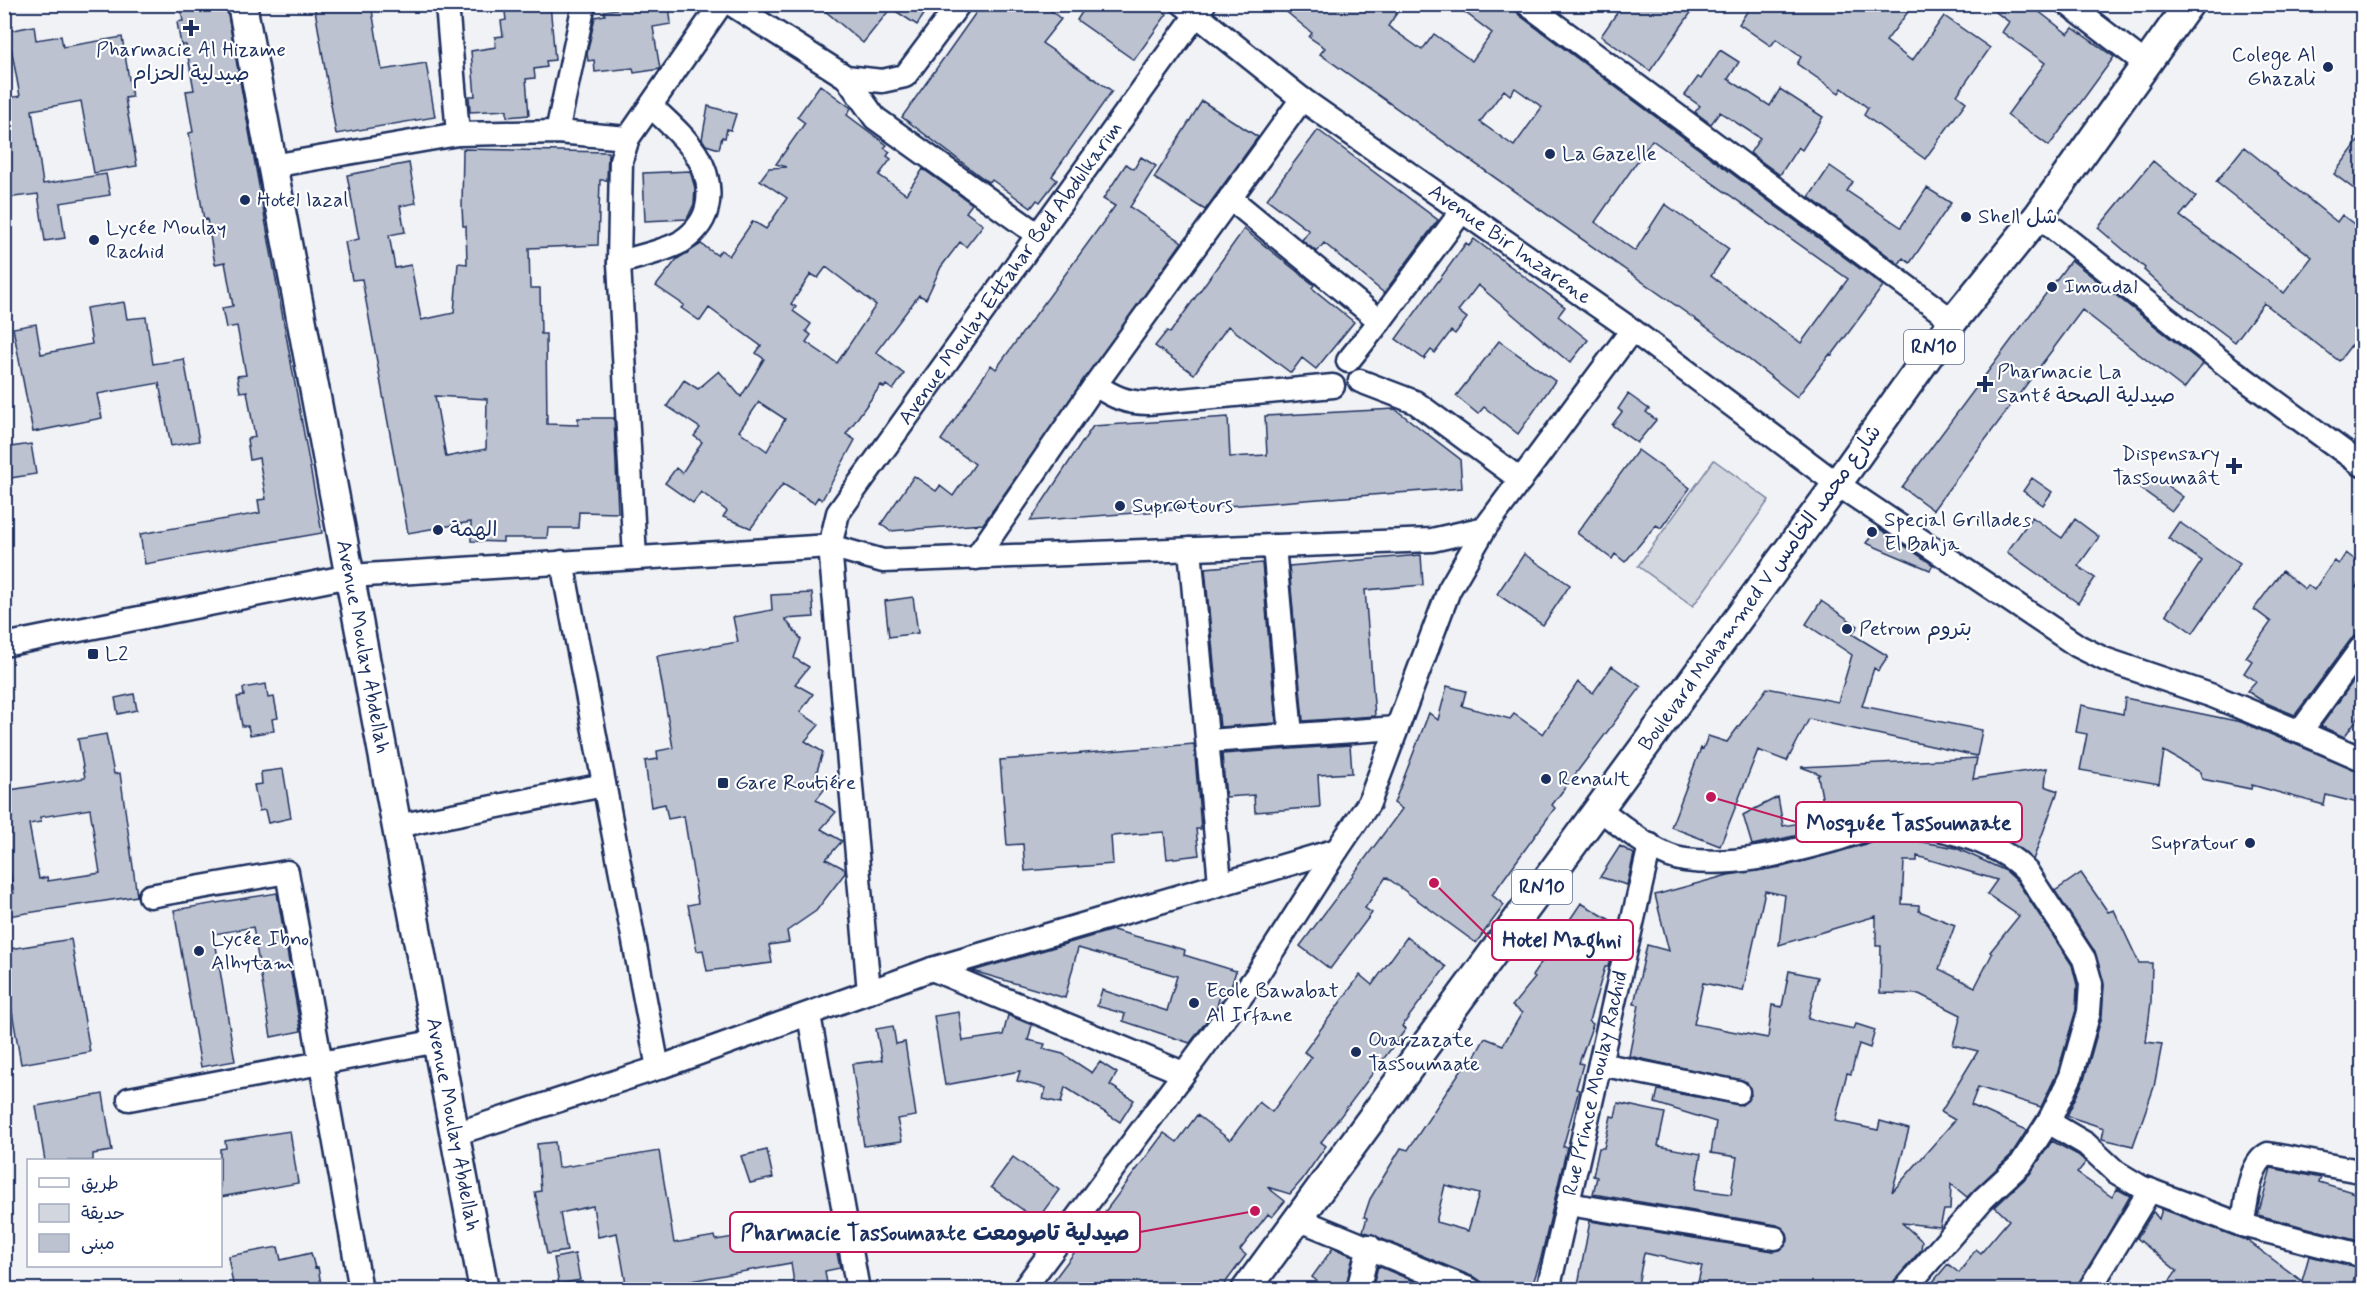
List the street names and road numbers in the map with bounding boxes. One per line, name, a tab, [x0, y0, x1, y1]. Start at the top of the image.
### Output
street label: Avenue Moulay Ettahar Bed Abdulkarim	[892, 116, 1129, 431]
street label: Avenue Bir Inzarene	[1423, 178, 1597, 311]
road number: RN10	[1904, 330, 1964, 364]
street label: Boulevard Mohammed V شارع محمد الخامس	[1632, 419, 1888, 757]
street label: Avenue Moulay Abdellah	[329, 538, 397, 756]
road number: RN10	[1512, 870, 1572, 904]
street label: Rue Prince Moulay Rachid	[1556, 968, 1635, 1199]
street label: Avenue Moulay Abdellah	[419, 1015, 487, 1233]

